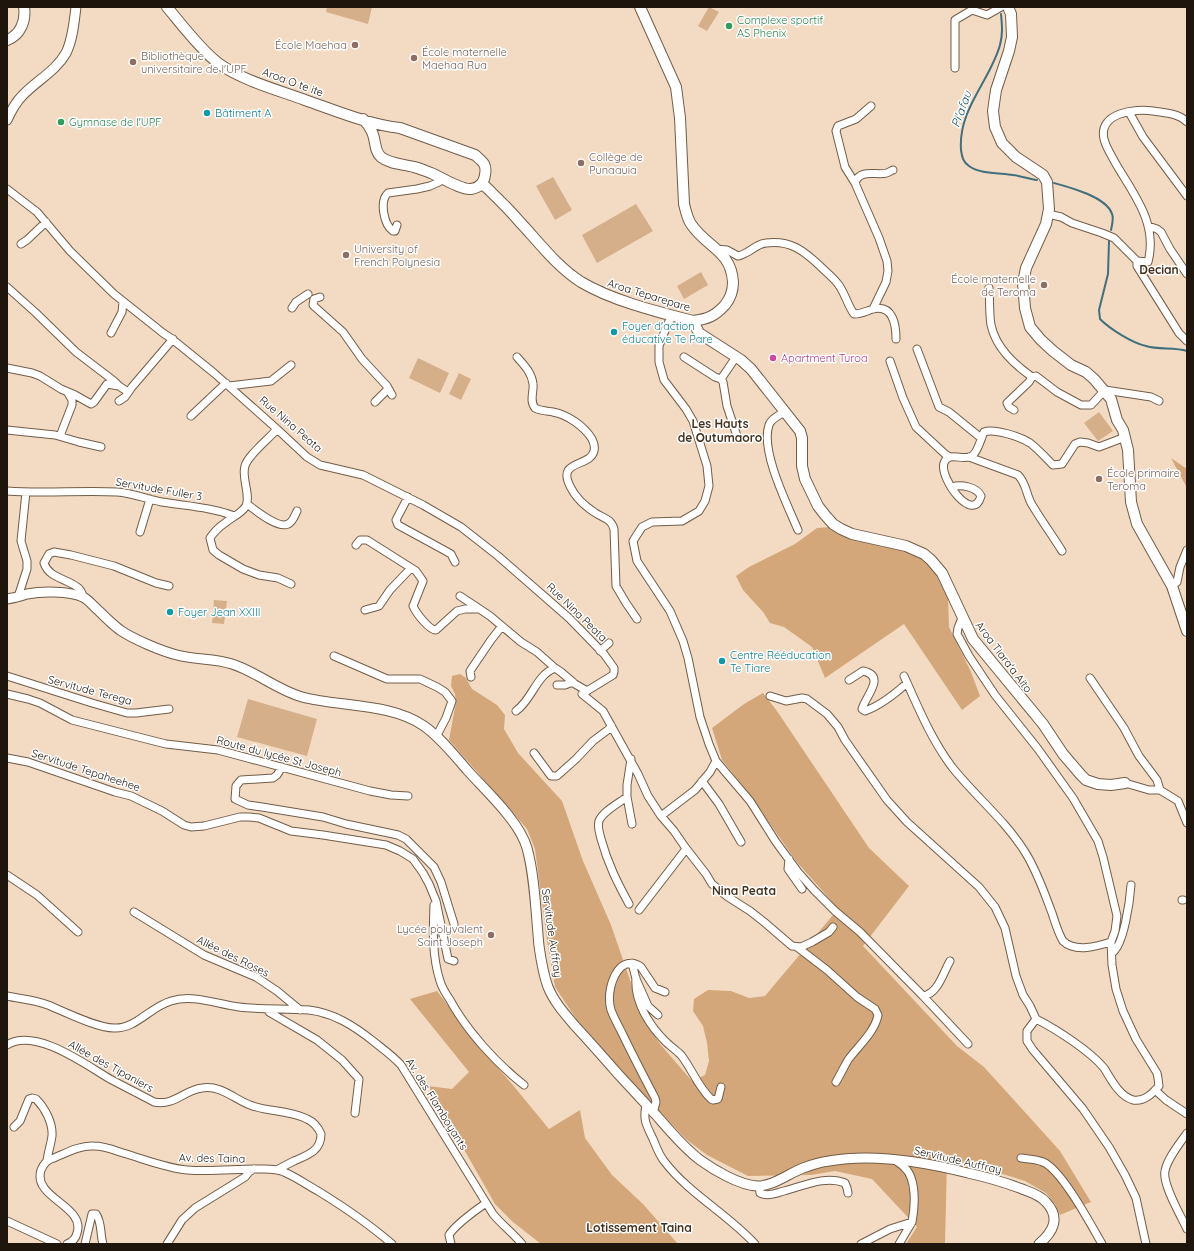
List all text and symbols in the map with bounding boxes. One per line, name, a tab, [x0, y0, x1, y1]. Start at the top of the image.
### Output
place label: Complexe sportif AS Phenix	[737, 13, 823, 40]
marker: Complexe sportif AS Phenix	[724, 21, 734, 31]
place label: École Maehaa	[275, 38, 347, 52]
marker: École Maehaa	[350, 40, 360, 50]
place label: École maternelle Maehaa Rua	[422, 45, 507, 72]
place label: Bibliothèque universitaire de l'UPF	[141, 49, 247, 76]
marker: École maternelle Maehaa Rua	[409, 53, 419, 63]
marker: Bibliothèque universitaire de l'UPF	[128, 57, 138, 67]
street label: Aroa O te ite	[261, 64, 325, 100]
water label: Pi'afau	[948, 88, 975, 129]
place label: Bâtiment A	[215, 106, 271, 120]
marker: Bâtiment A	[202, 108, 212, 118]
place label: Gymnase de l'UPF	[69, 115, 162, 129]
marker: Gymnase de l'UPF	[56, 117, 66, 127]
place label: Collège de Punaauia	[589, 150, 643, 177]
marker: Collège de Punaauia	[576, 158, 586, 168]
place label: University of French Polynesia	[354, 242, 440, 269]
marker: University of French Polynesia	[341, 250, 351, 260]
district label: Decian	[1139, 262, 1179, 277]
place label: École maternelle de Teroma	[951, 272, 1036, 299]
street label: Aroa Teparepare	[606, 276, 692, 314]
marker: École maternelle de Teroma	[1039, 280, 1049, 290]
place label: Foyer d'action éducative Te Pare	[622, 319, 713, 346]
marker: Foyer d'action éducative Te Pare	[609, 327, 619, 337]
place label: Apartment Turoa	[781, 351, 868, 365]
marker: Apartment Turoa	[768, 353, 778, 363]
street label: Rue Nina Peata	[257, 393, 325, 455]
district label: Les Hauts de Outumaoro	[678, 416, 763, 445]
place label: École primaire Teroma	[1107, 466, 1180, 493]
street label: Servitude Fuller 3	[115, 474, 204, 504]
marker: École primaire Teroma	[1094, 474, 1104, 484]
street label: Rue Nina Peata	[544, 580, 610, 644]
place label: Foyer Jean XXIII	[178, 605, 261, 619]
marker: Foyer Jean XXIII	[165, 607, 175, 617]
street label: Aroa Tiara'a Aito	[973, 619, 1036, 696]
place label: Centre Rééducation Te Tiare	[730, 648, 831, 675]
marker: Centre Rééducation Te Tiare	[717, 656, 727, 666]
street label: Servitude Terega	[46, 672, 134, 708]
street label: Route du lycée St Joseph	[215, 733, 343, 779]
street label: Servitude Tepaheehee	[30, 746, 142, 794]
district label: Nina Peata	[712, 883, 776, 898]
street label: Servitude Auffray	[539, 888, 565, 978]
place label: Lycée polyvalent Saint Joseph	[397, 922, 483, 949]
marker: Lycée polyvalent Saint Joseph	[486, 930, 496, 940]
street label: Allée des Roses	[194, 932, 272, 980]
street label: Allée des Tipaniers	[66, 1037, 156, 1095]
street label: Av. des Flamboyants	[403, 1055, 471, 1153]
street label: Servitude Auffray	[913, 1143, 1003, 1177]
street label: Av. des Taina	[179, 1150, 245, 1166]
district label: Lotissement Taina	[586, 1220, 692, 1235]

